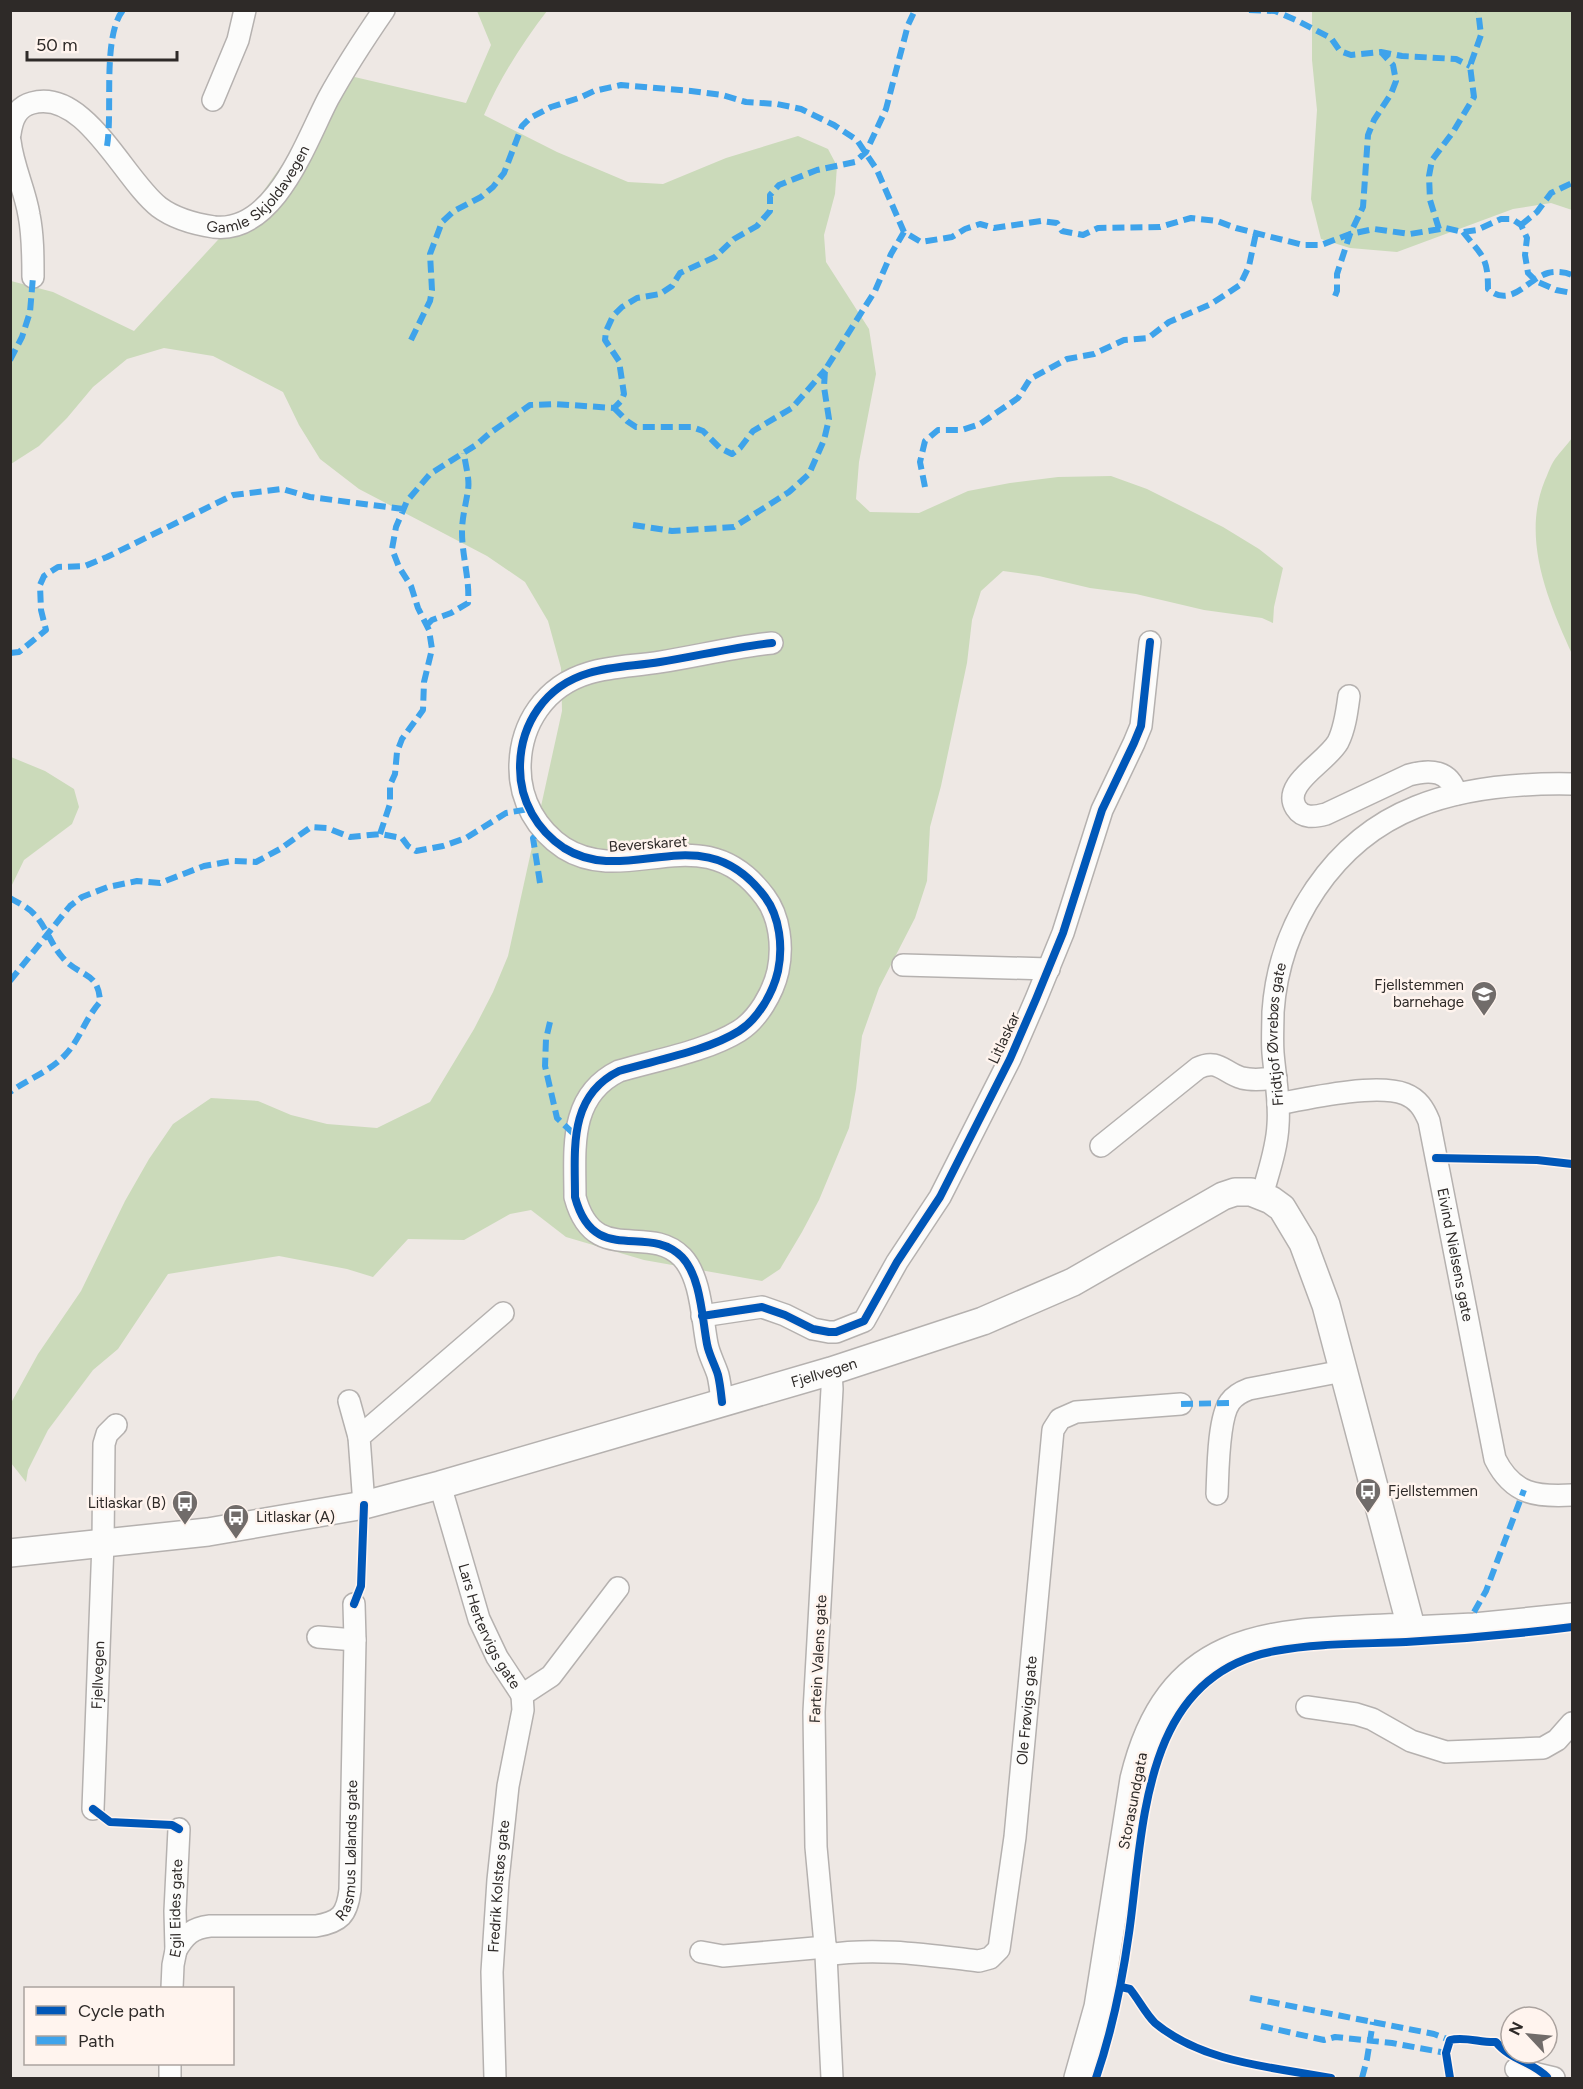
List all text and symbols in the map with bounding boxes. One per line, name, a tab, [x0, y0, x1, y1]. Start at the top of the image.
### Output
scale bar	[27, 24, 177, 62]
text: 50 m	[36, 34, 78, 56]
street label: Gamle Skjoldavegen	[205, 142, 313, 236]
street label: Beverskaret	[608, 832, 688, 856]
street label: Fridtjof Øvrebøs gate	[1263, 961, 1290, 1107]
place label: Fjellstemmen barnehage	[1374, 976, 1464, 1011]
school or university icon: Fjellstemmen barnehage	[1469, 979, 1499, 1017]
street label: Litlaskar	[984, 1009, 1024, 1067]
street label: Eivind Nielsens gate	[1433, 1186, 1477, 1323]
street label: Fjellvegen	[789, 1354, 859, 1391]
bus stop icon: Fjellstemmen	[1353, 1476, 1383, 1514]
place label: Fjellstemmen	[1388, 1482, 1478, 1500]
bus stop icon: Litlaskar (B)	[170, 1488, 200, 1526]
place label: Litlaskar (B)	[88, 1494, 166, 1512]
bus stop icon: Litlaskar (A)	[221, 1502, 251, 1540]
place label: Litlaskar (A)	[256, 1508, 335, 1526]
street label: Lars Hertervigs gate	[454, 1561, 524, 1692]
street label: Fartein Valens gate	[806, 1594, 830, 1724]
street label: Fjellvegen	[88, 1641, 108, 1710]
street label: Ole Frøvigs gate	[1013, 1655, 1041, 1766]
street label: Storasundgata	[1115, 1751, 1151, 1851]
street label: Rasmus Lølands gate	[332, 1780, 361, 1925]
street label: Fredrik Kolstøs gate	[484, 1819, 513, 1953]
street label: Egil Eides gate	[166, 1859, 187, 1959]
legend	[24, 1987, 234, 2065]
text: Cycle path	[78, 2000, 165, 2022]
north arrow	[1499, 2005, 1559, 2065]
text: N	[1505, 2019, 1527, 2038]
text: Path	[78, 2030, 114, 2052]

